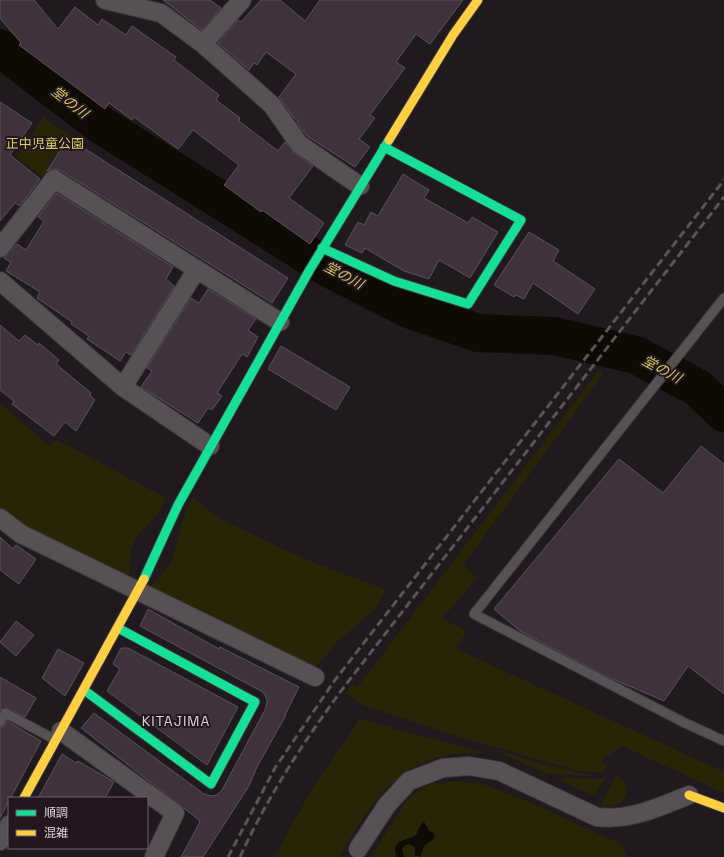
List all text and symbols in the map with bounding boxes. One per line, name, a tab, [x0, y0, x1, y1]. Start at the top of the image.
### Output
water label: 堂の川	[48, 82, 94, 123]
park label: 正中児童公園	[6, 135, 84, 152]
water label: 堂の川	[321, 257, 369, 294]
water label: 堂の川	[639, 351, 687, 388]
district label: KITAJIMA	[142, 712, 210, 730]
legend	[8, 797, 148, 849]
text: 順調	[44, 805, 68, 821]
text: 混雑	[44, 825, 68, 841]

